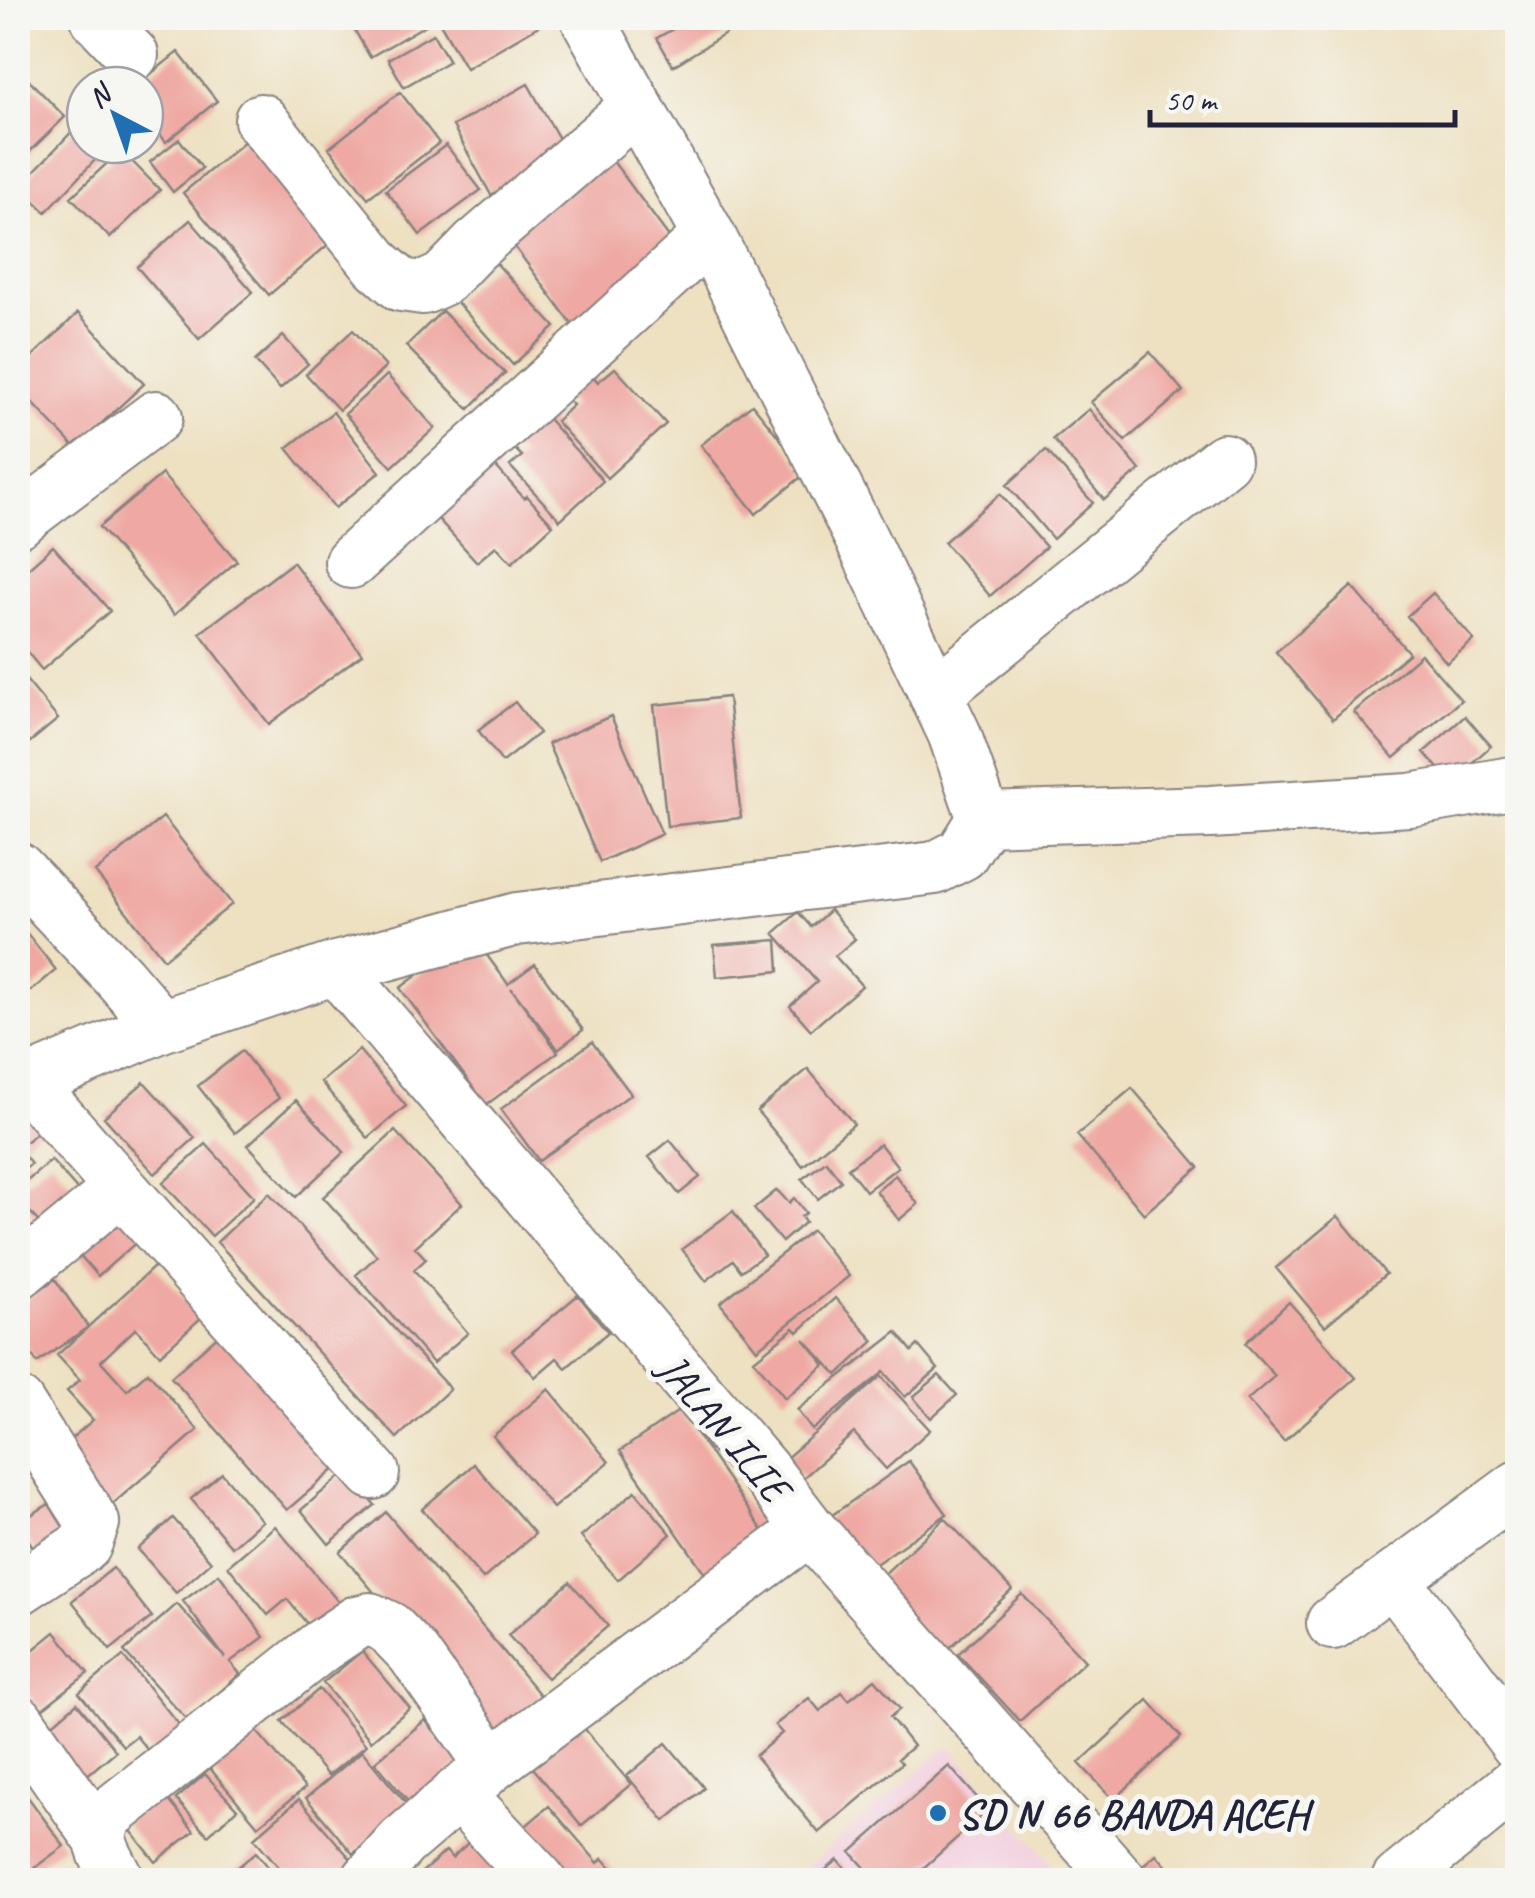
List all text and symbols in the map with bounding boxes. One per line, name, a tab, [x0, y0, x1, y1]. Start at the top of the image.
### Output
north arrow	[65, 65, 165, 165]
scale bar	[1150, 65, 1455, 127]
text: N	[81, 75, 120, 115]
text: 50 m	[1165, 81, 1218, 119]
street label: JALAN ILIE	[645, 1342, 804, 1517]
place label: SD N 66 BANDA ACEH	[958, 1788, 1315, 1841]
marker: SD N 66 BANDA ACEH	[927, 1802, 949, 1824]

